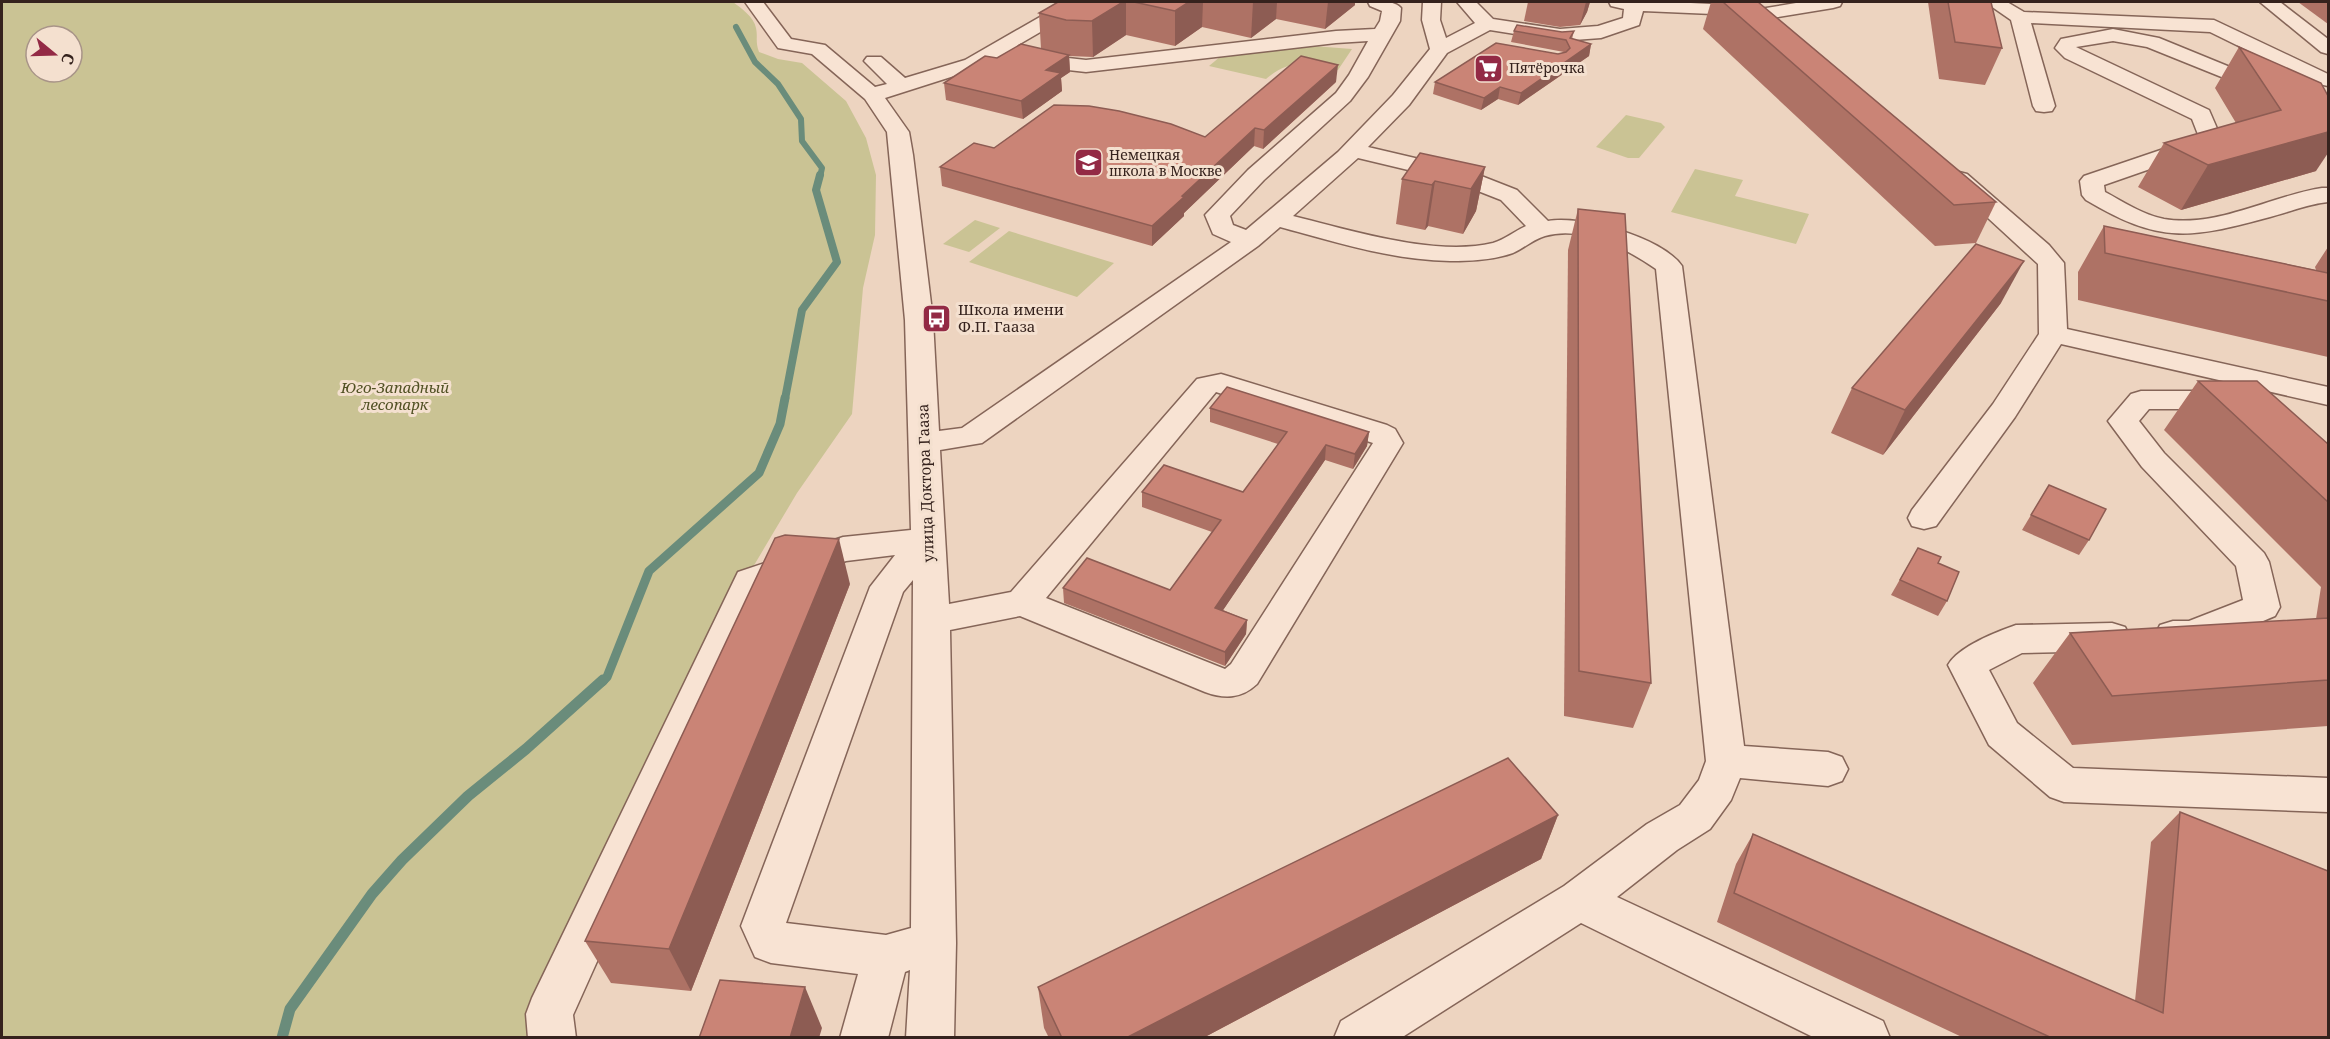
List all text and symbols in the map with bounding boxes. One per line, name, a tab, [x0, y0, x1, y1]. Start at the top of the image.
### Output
north arrow	[24, 24, 84, 84]
text: С	[56, 50, 80, 67]
supermarket icon: Пятёрочка	[1472, 52, 1504, 84]
place label: Пятёрочка	[1509, 58, 1585, 77]
place label: Немецкая школа в Москве	[1109, 145, 1222, 180]
school or university icon: Немецкая школа в Москве	[1072, 147, 1104, 179]
place label: Школа имени Ф.П. Гааза	[958, 299, 1064, 336]
bus stop icon: Школа имени Ф.П. Гааза	[921, 303, 953, 335]
park label: Юго-Западный лесопарк	[340, 377, 449, 414]
street label: улица Доктора Гааза	[912, 403, 938, 563]

